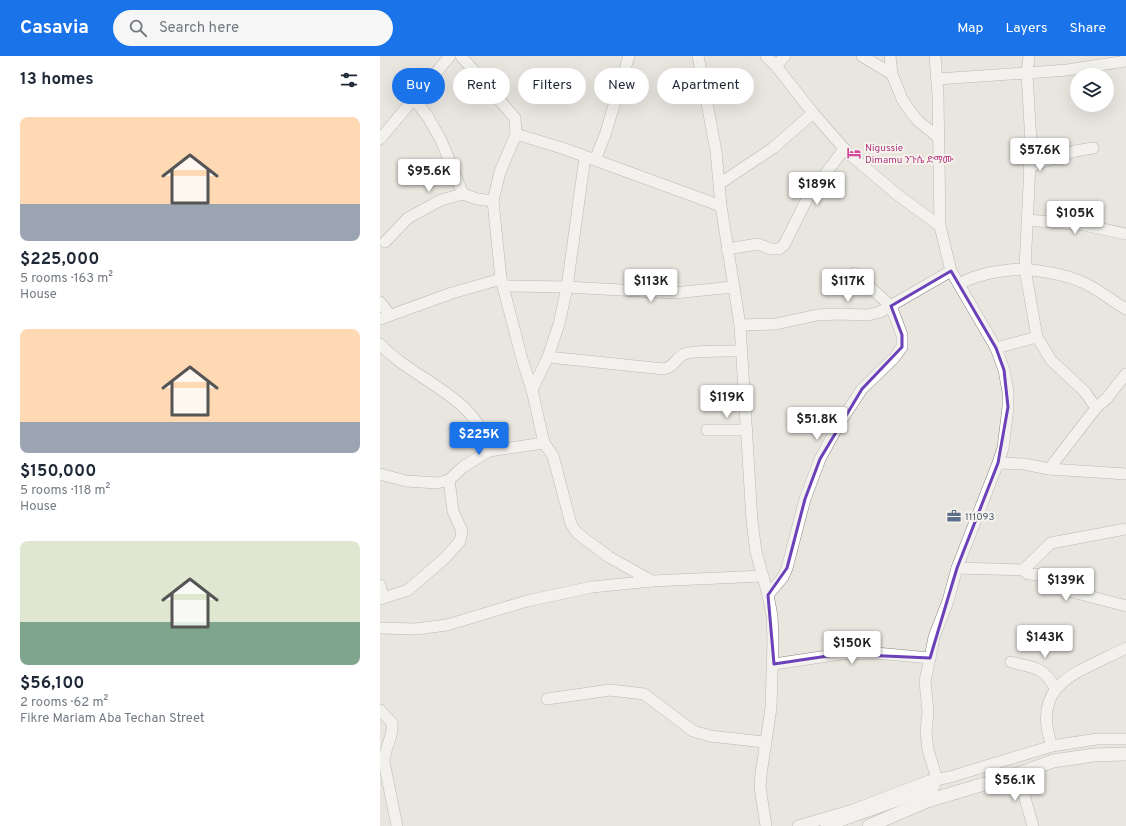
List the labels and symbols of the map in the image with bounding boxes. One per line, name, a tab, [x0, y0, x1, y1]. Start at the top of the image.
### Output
pin: $57.6K	[1007, 138, 1073, 172]
place label: Nigussie Dimamu ንጉሴ ድማሙ	[865, 142, 954, 167]
hotel icon: Nigussie Dimamu ንጉሴ ድማሙ	[846, 145, 862, 161]
pin: $95.6K	[396, 159, 462, 193]
pin: $189K	[789, 172, 845, 206]
pin: $105K	[1047, 201, 1103, 235]
pin: $113K	[623, 269, 679, 303]
pin: $117K	[820, 269, 876, 303]
pin: $119K	[699, 385, 755, 419]
pin: $51.8K	[784, 407, 850, 441]
pin: $225K	[451, 422, 507, 456]
office icon: 111093	[946, 508, 962, 524]
place label: 111093	[965, 511, 995, 524]
pin: $139K	[1038, 568, 1094, 602]
pin: $143K	[1017, 625, 1073, 659]
pin: $150K	[824, 631, 880, 665]
pin: $56.1K	[982, 768, 1048, 802]

